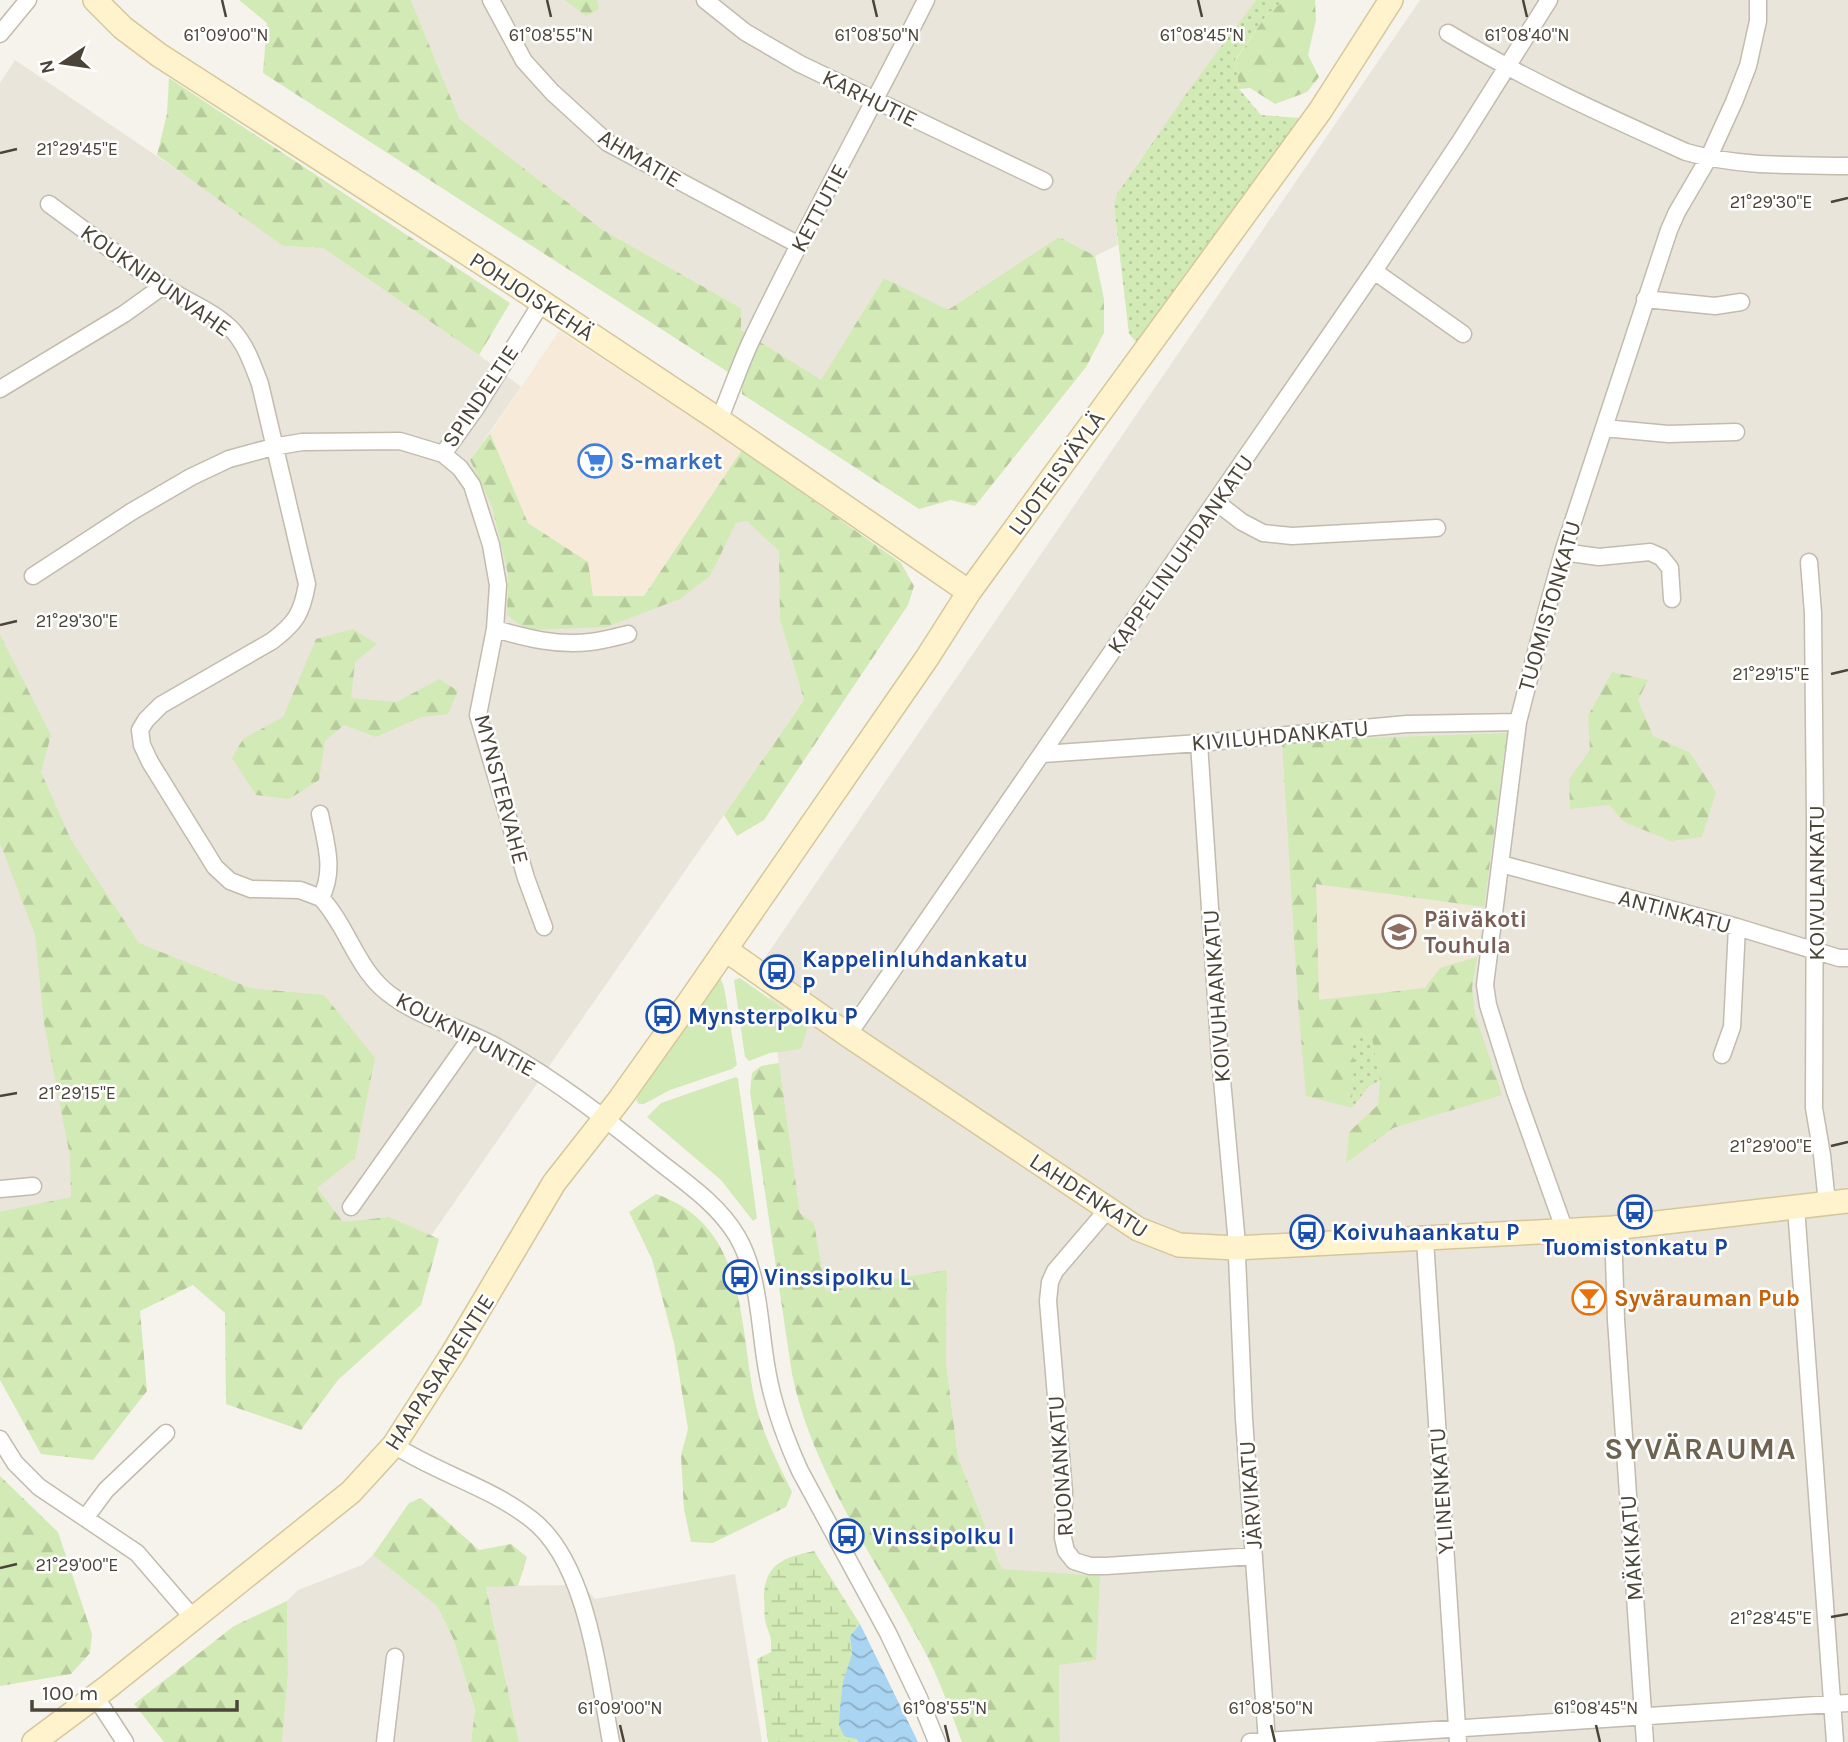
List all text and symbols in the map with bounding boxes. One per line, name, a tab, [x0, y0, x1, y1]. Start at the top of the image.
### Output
text: 61°09'00"N	[183, 24, 269, 46]
text: 61°08'55"N	[509, 24, 593, 46]
text: 61°08'50"N	[834, 24, 920, 46]
text: 61°08'45"N	[1160, 24, 1244, 46]
text: 61°08'40"N	[1484, 24, 1570, 46]
north arrow	[28, 28, 98, 98]
text: N	[35, 57, 60, 76]
street label: KARHUTIE	[818, 64, 922, 133]
street label: AHMATIE	[594, 123, 686, 193]
text: 21°29'45"E	[36, 138, 118, 160]
street label: KETTUTIE	[785, 160, 854, 257]
text: 21°29'30"E	[1730, 191, 1812, 213]
street label: KOUKNIPUNVAHE	[75, 219, 236, 342]
street label: POHJOISKEHÄ	[464, 246, 599, 347]
street label: SPINDELTIE	[436, 340, 524, 453]
street label: LUOTEISVÄYLÄ	[1002, 406, 1110, 541]
supermarket icon: S-market	[576, 442, 614, 480]
place label: S-market	[620, 448, 722, 475]
street label: KAPPELINLUHDANKATU	[1102, 450, 1259, 659]
street label: TUOMISTONKATU	[1512, 518, 1587, 694]
text: 21°29'30"E	[36, 610, 118, 632]
text: 21°29'15"E	[1732, 663, 1810, 685]
street label: MYNSTERVAHE	[469, 711, 534, 867]
street label: KIVILUHDANKATU	[1190, 714, 1370, 757]
street label: KOIVULANKATU	[1803, 805, 1830, 961]
street label: ANTINKATU	[1616, 884, 1734, 939]
place label: Päiväkoti Touhula	[1424, 906, 1527, 959]
street label: KOIVUHAANKATU	[1197, 908, 1236, 1083]
school or university icon: Päiväkoti Touhula	[1380, 913, 1418, 951]
place label: Kappelinluhdankatu P	[802, 946, 1028, 999]
bus stop icon: Kappelinluhdankatu P	[758, 953, 796, 991]
street label: KOUKNIPUNTIE	[391, 986, 540, 1083]
bus stop icon: Mynsterpolku P	[644, 997, 682, 1035]
place label: Mynsterpolku P	[688, 1003, 858, 1030]
text: 21°29'15"E	[38, 1082, 116, 1104]
text: 21°29'00"E	[1730, 1135, 1812, 1157]
street label: LAHDENKATU	[1024, 1147, 1153, 1244]
bus stop icon: Tuomistonkatu P	[1616, 1193, 1654, 1231]
bus stop icon: Koivuhaankatu P	[1288, 1213, 1326, 1251]
place label: Koivuhaankatu P	[1332, 1219, 1519, 1246]
place label: Tuomistonkatu P	[1542, 1234, 1728, 1261]
bus stop icon: Vinssipolku L	[721, 1258, 759, 1296]
place label: Vinssipolku L	[764, 1264, 911, 1291]
bar icon: Syvärauman Pub	[1570, 1279, 1608, 1317]
place label: Syvärauman Pub	[1614, 1285, 1800, 1312]
street label: HAAPASAARENTIE	[379, 1289, 500, 1455]
street label: RUONANKATU	[1042, 1394, 1079, 1537]
street label: YLINENKATU	[1424, 1427, 1459, 1555]
district label: SYVÄRAUMA	[1604, 1431, 1798, 1467]
street label: JÄRVIKATU	[1233, 1440, 1268, 1550]
street label: MÄKIKATU	[1614, 1494, 1649, 1602]
bus stop icon: Vinssipolku I	[828, 1517, 866, 1555]
place label: Vinssipolku I	[872, 1523, 1014, 1550]
text: 21°29'00"E	[36, 1554, 118, 1576]
text: 21°28'45"E	[1730, 1607, 1812, 1629]
scale bar	[32, 1668, 236, 1712]
text: 100 m	[42, 1681, 99, 1705]
text: 61°09'00"N	[577, 1697, 663, 1719]
text: 61°08'55"N	[903, 1697, 987, 1719]
text: 61°08'50"N	[1228, 1697, 1314, 1719]
text: 61°08'45"N	[1554, 1697, 1638, 1719]

